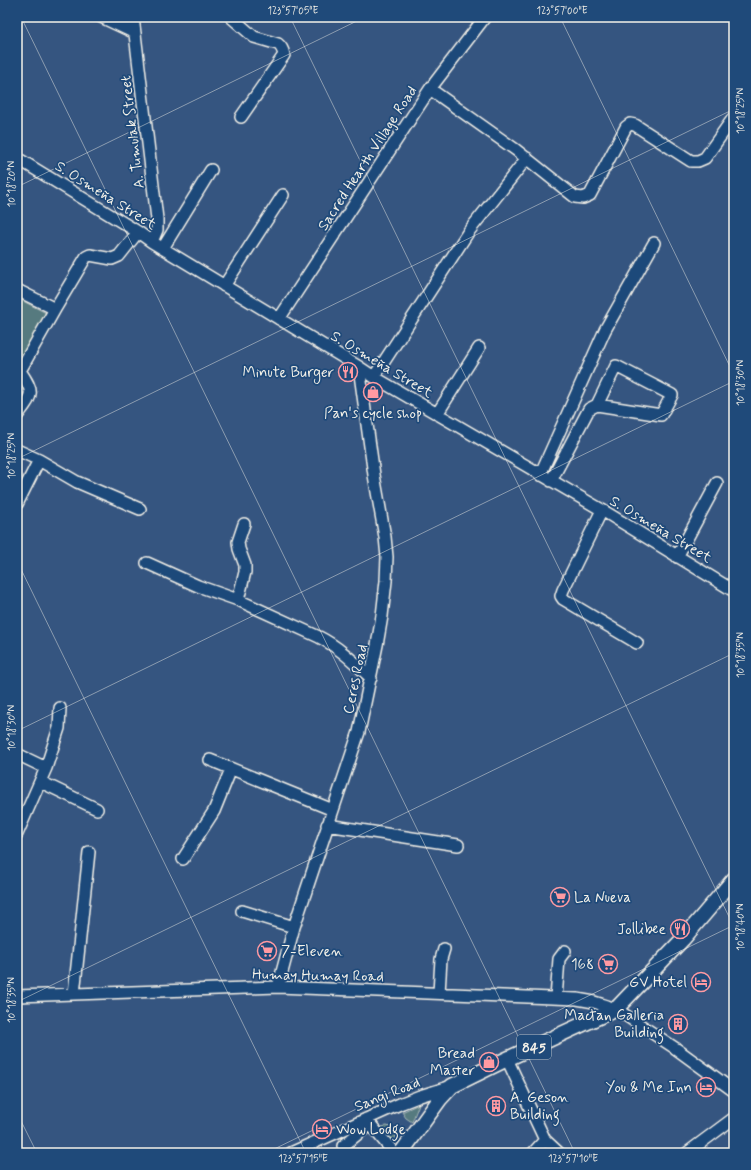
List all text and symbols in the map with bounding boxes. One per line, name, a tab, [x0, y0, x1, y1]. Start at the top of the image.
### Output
text: 123°57'05"E	[268, 4, 319, 18]
text: 123°57'00"E	[536, 4, 588, 18]
street label: A. Tumulak Street	[116, 74, 150, 190]
street label: Sacred Hearth Village Road	[313, 82, 422, 235]
text: 10°18'25"N	[734, 88, 748, 134]
street label: S. Osmeña Street	[51, 157, 160, 235]
text: 10°18'20"N	[5, 160, 19, 207]
street label: S. Osmeña Street	[327, 326, 436, 403]
text: 10°18'30"N	[734, 360, 748, 406]
restaurant icon: Minute Burger	[337, 361, 359, 383]
place label: Minute Burger	[242, 363, 334, 384]
shop icon: Pan's cycle shop	[362, 381, 384, 403]
place label: Pan's cycle shop	[324, 404, 422, 424]
text: 10°18'25"N	[5, 433, 19, 479]
street label: S. Osmeña Street	[606, 491, 715, 568]
text: 10°18'35"N	[734, 632, 748, 678]
street label: Ceres Road	[339, 643, 373, 716]
text: 10°18'30"N	[5, 705, 19, 751]
supermarket icon: La Nueva	[549, 886, 571, 908]
place label: La Nueva	[574, 888, 631, 908]
text: 10°18'40"N	[734, 903, 748, 951]
restaurant icon: Jollibee	[669, 918, 691, 940]
place label: Jollibee	[617, 920, 666, 940]
supermarket icon: 7-Eleven	[256, 940, 278, 962]
place label: 7-Eleven	[281, 942, 343, 962]
supermarket icon: 168	[597, 953, 619, 975]
place label: 168	[571, 955, 594, 975]
street label: Humay Humay Road	[252, 965, 384, 987]
hotel icon: GV Hotel	[690, 971, 712, 993]
place label: GV Hotel	[629, 973, 687, 993]
text: 10°18'35"N	[5, 977, 19, 1023]
place label: Mactan Galleria Building	[564, 1006, 664, 1044]
building icon: Mactan Galleria Building	[667, 1013, 689, 1035]
road number: 845	[517, 1035, 551, 1059]
place label: Bread Master	[430, 1044, 475, 1081]
shop icon: Bread Master	[478, 1051, 500, 1073]
street label: Sangi Road	[352, 1073, 424, 1118]
hotel icon: You & Me Inn	[695, 1076, 717, 1098]
place label: You & Me Inn	[606, 1078, 692, 1098]
place label: A. Geson Building	[510, 1088, 569, 1126]
building icon: A. Geson Building	[485, 1095, 507, 1117]
hotel icon: Wow Lodge	[311, 1118, 333, 1140]
place label: Wow Lodge	[336, 1120, 406, 1141]
text: 123°57'15"E	[278, 1152, 328, 1166]
text: 123°57'10"E	[548, 1152, 598, 1166]

